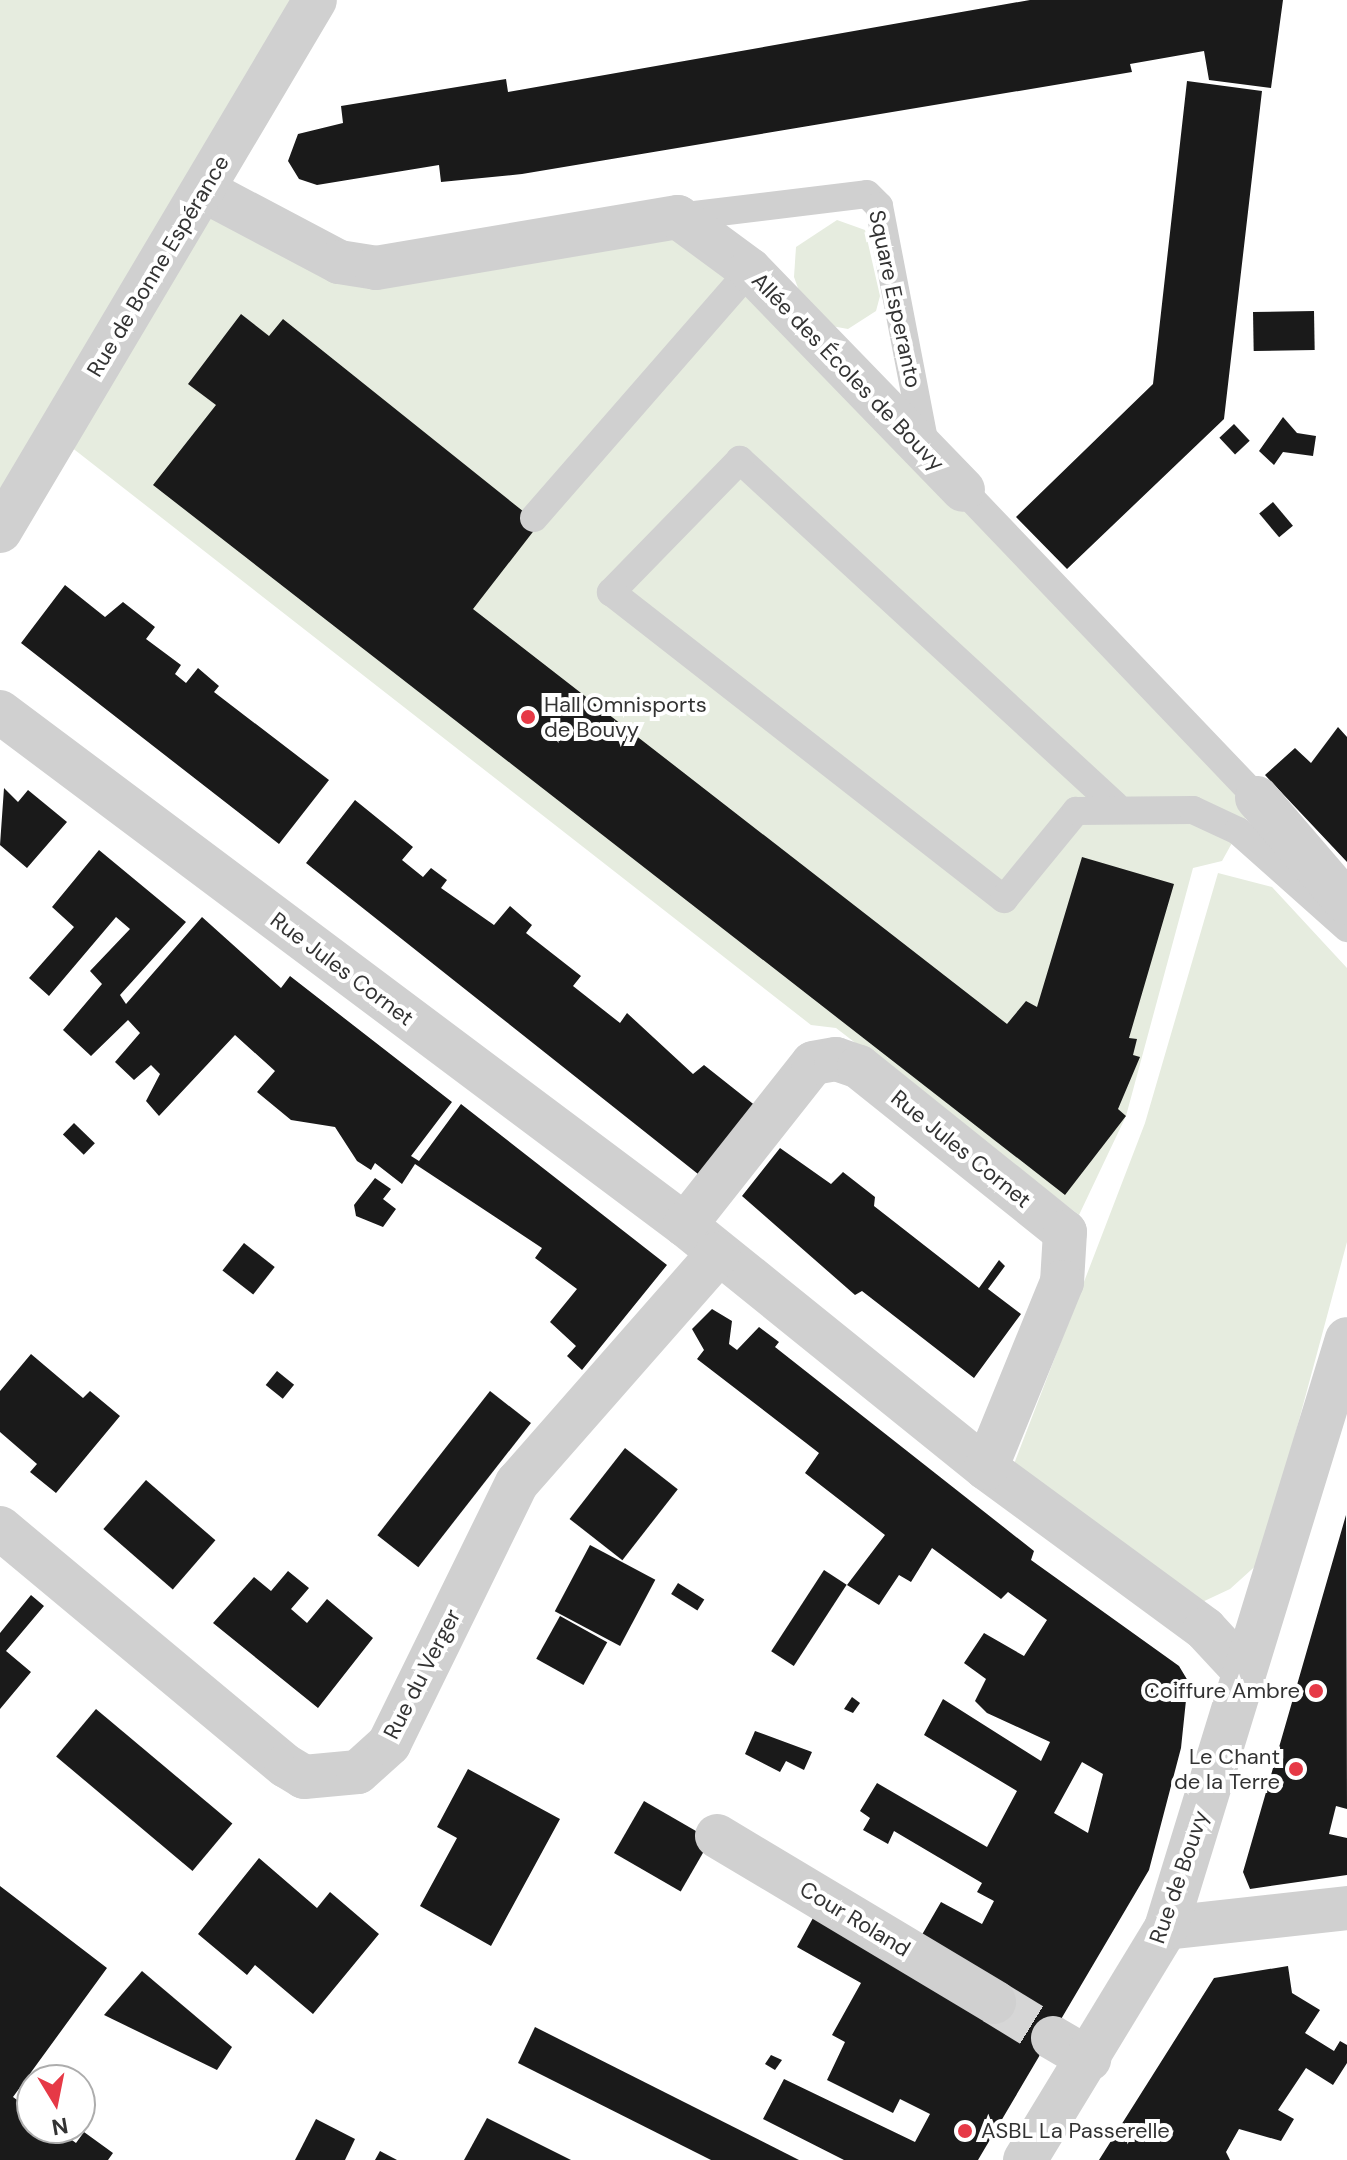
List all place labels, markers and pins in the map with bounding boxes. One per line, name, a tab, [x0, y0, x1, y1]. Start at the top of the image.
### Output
place label: Hall Omnisports de Bouvy	[544, 691, 707, 742]
marker: Hall Omnisports de Bouvy	[519, 708, 537, 726]
place label: Coiffure Ambre	[1144, 1678, 1300, 1704]
marker: Coiffure Ambre	[1307, 1682, 1325, 1700]
place label: Le Chant de la Terre	[1174, 1743, 1280, 1794]
marker: Le Chant de la Terre	[1287, 1760, 1305, 1778]
place label: ASBL La Passerelle	[981, 2118, 1170, 2144]
marker: ASBL La Passerelle	[956, 2122, 974, 2140]

